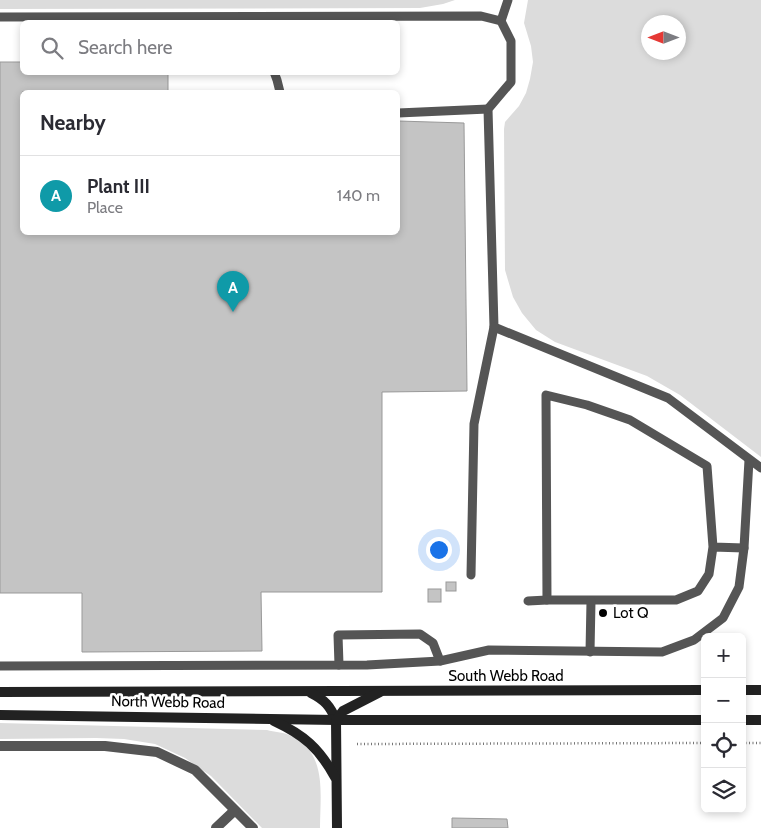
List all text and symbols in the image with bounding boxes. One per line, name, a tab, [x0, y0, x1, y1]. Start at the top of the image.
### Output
north arrow	[641, 15, 686, 60]
search box	[20, 20, 400, 75]
icon: search	[38, 34, 66, 62]
text: Search here	[78, 36, 172, 59]
text: Nearby	[40, 110, 106, 135]
text: Plant III	[87, 175, 150, 198]
text: A	[51, 186, 61, 205]
text: 140 m	[337, 186, 380, 205]
text: Place	[87, 198, 123, 217]
pin: A	[217, 271, 249, 312]
your location	[426, 537, 452, 563]
place label: Lot Q	[613, 604, 649, 622]
marker: Lot Q	[597, 607, 609, 619]
map controls	[701, 633, 746, 813]
button: +	[701, 633, 746, 678]
street label: South Webb Road	[448, 667, 564, 685]
button: −	[701, 678, 746, 723]
street label: North Webb Road	[111, 692, 225, 712]
button: locate	[701, 723, 746, 768]
button: layers	[701, 768, 746, 813]

